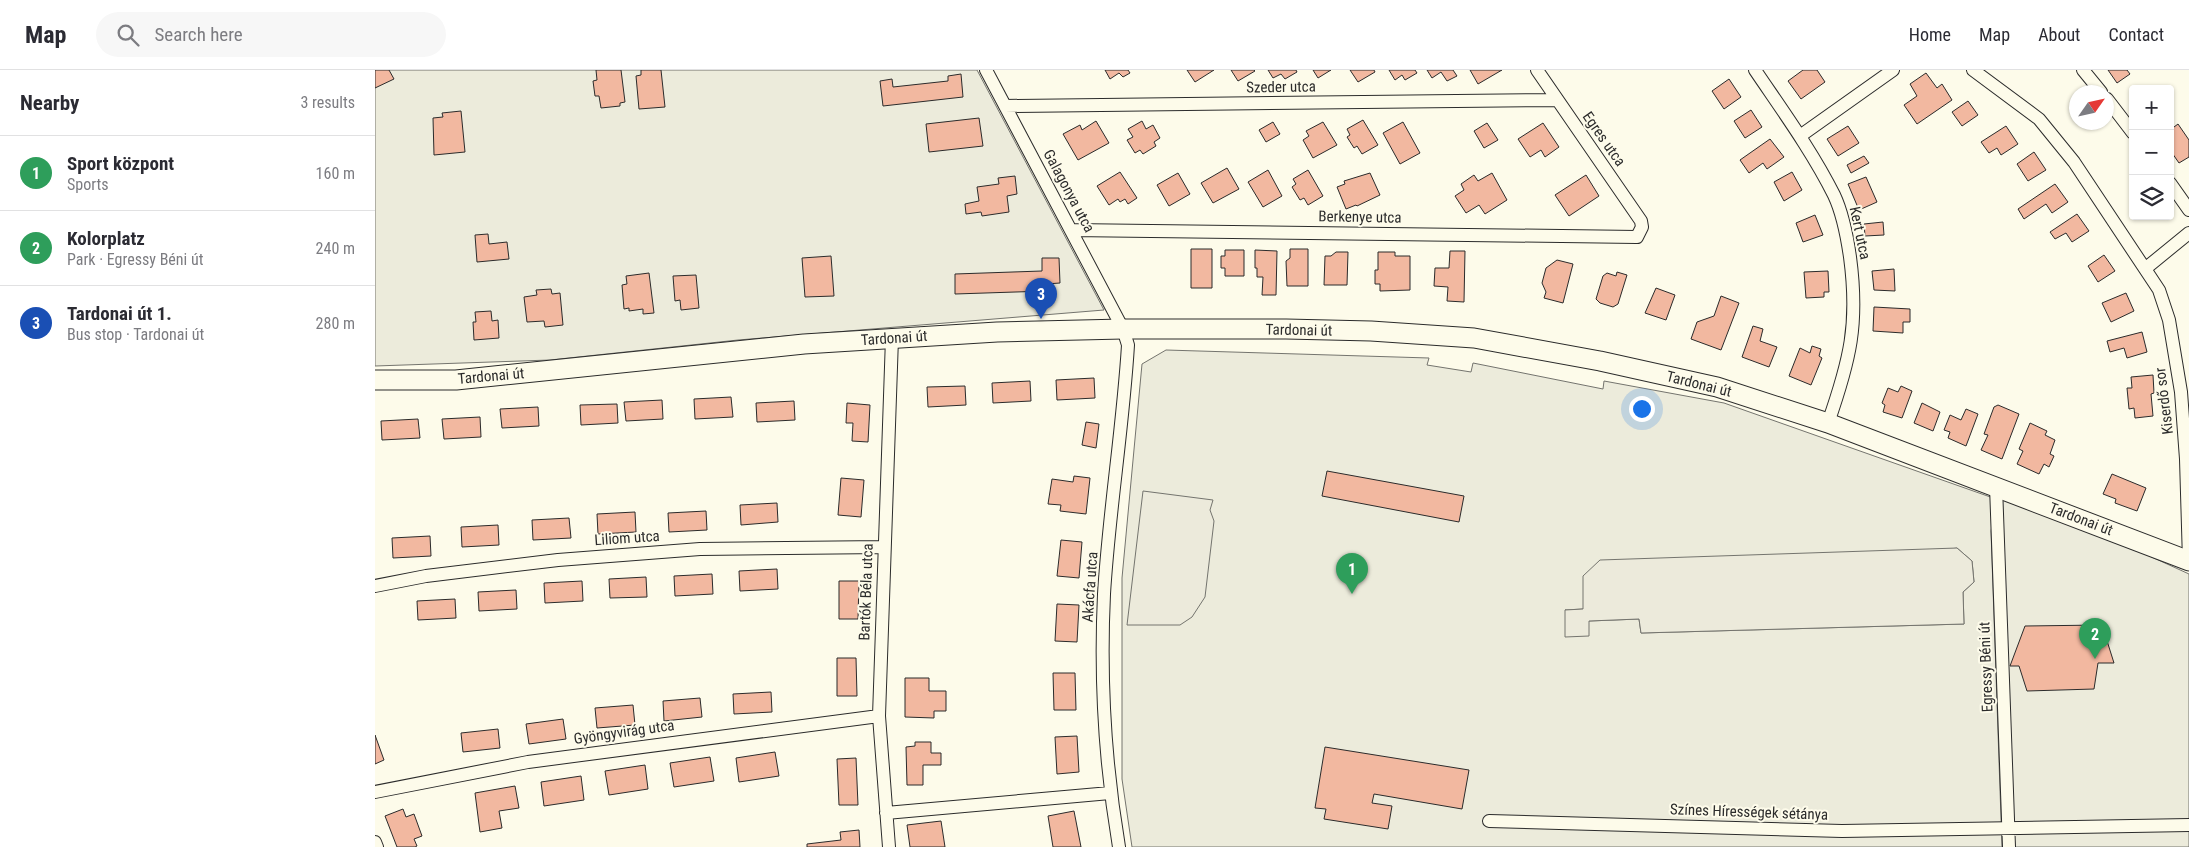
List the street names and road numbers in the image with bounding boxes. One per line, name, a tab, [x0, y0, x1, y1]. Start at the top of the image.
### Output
street label: Szeder utca	[1246, 77, 1316, 97]
street label: Egres utca	[1579, 108, 1629, 170]
street label: Galagonya utca	[1040, 146, 1098, 236]
street label: Kert utca	[1846, 205, 1874, 261]
street label: Berkenye utca	[1318, 207, 1402, 227]
street label: Tardonai út	[1266, 320, 1332, 340]
street label: Tardonai út	[860, 327, 928, 349]
street label: Tardonai út	[457, 364, 525, 388]
street label: Kiserdő sor	[2151, 366, 2177, 435]
street label: Tardonai út	[1665, 367, 1733, 401]
street label: Tardonai út	[2047, 499, 2115, 539]
street label: Liliom utca	[594, 527, 660, 549]
street label: Bartók Béla utca	[855, 543, 877, 641]
street label: Akácfa utca	[1079, 551, 1101, 623]
street label: Egressy Béni út	[1975, 621, 1997, 713]
street label: Gyöngyvirág utca	[573, 716, 675, 748]
street label: Színes Hírességek sétánya	[1670, 800, 1828, 824]

